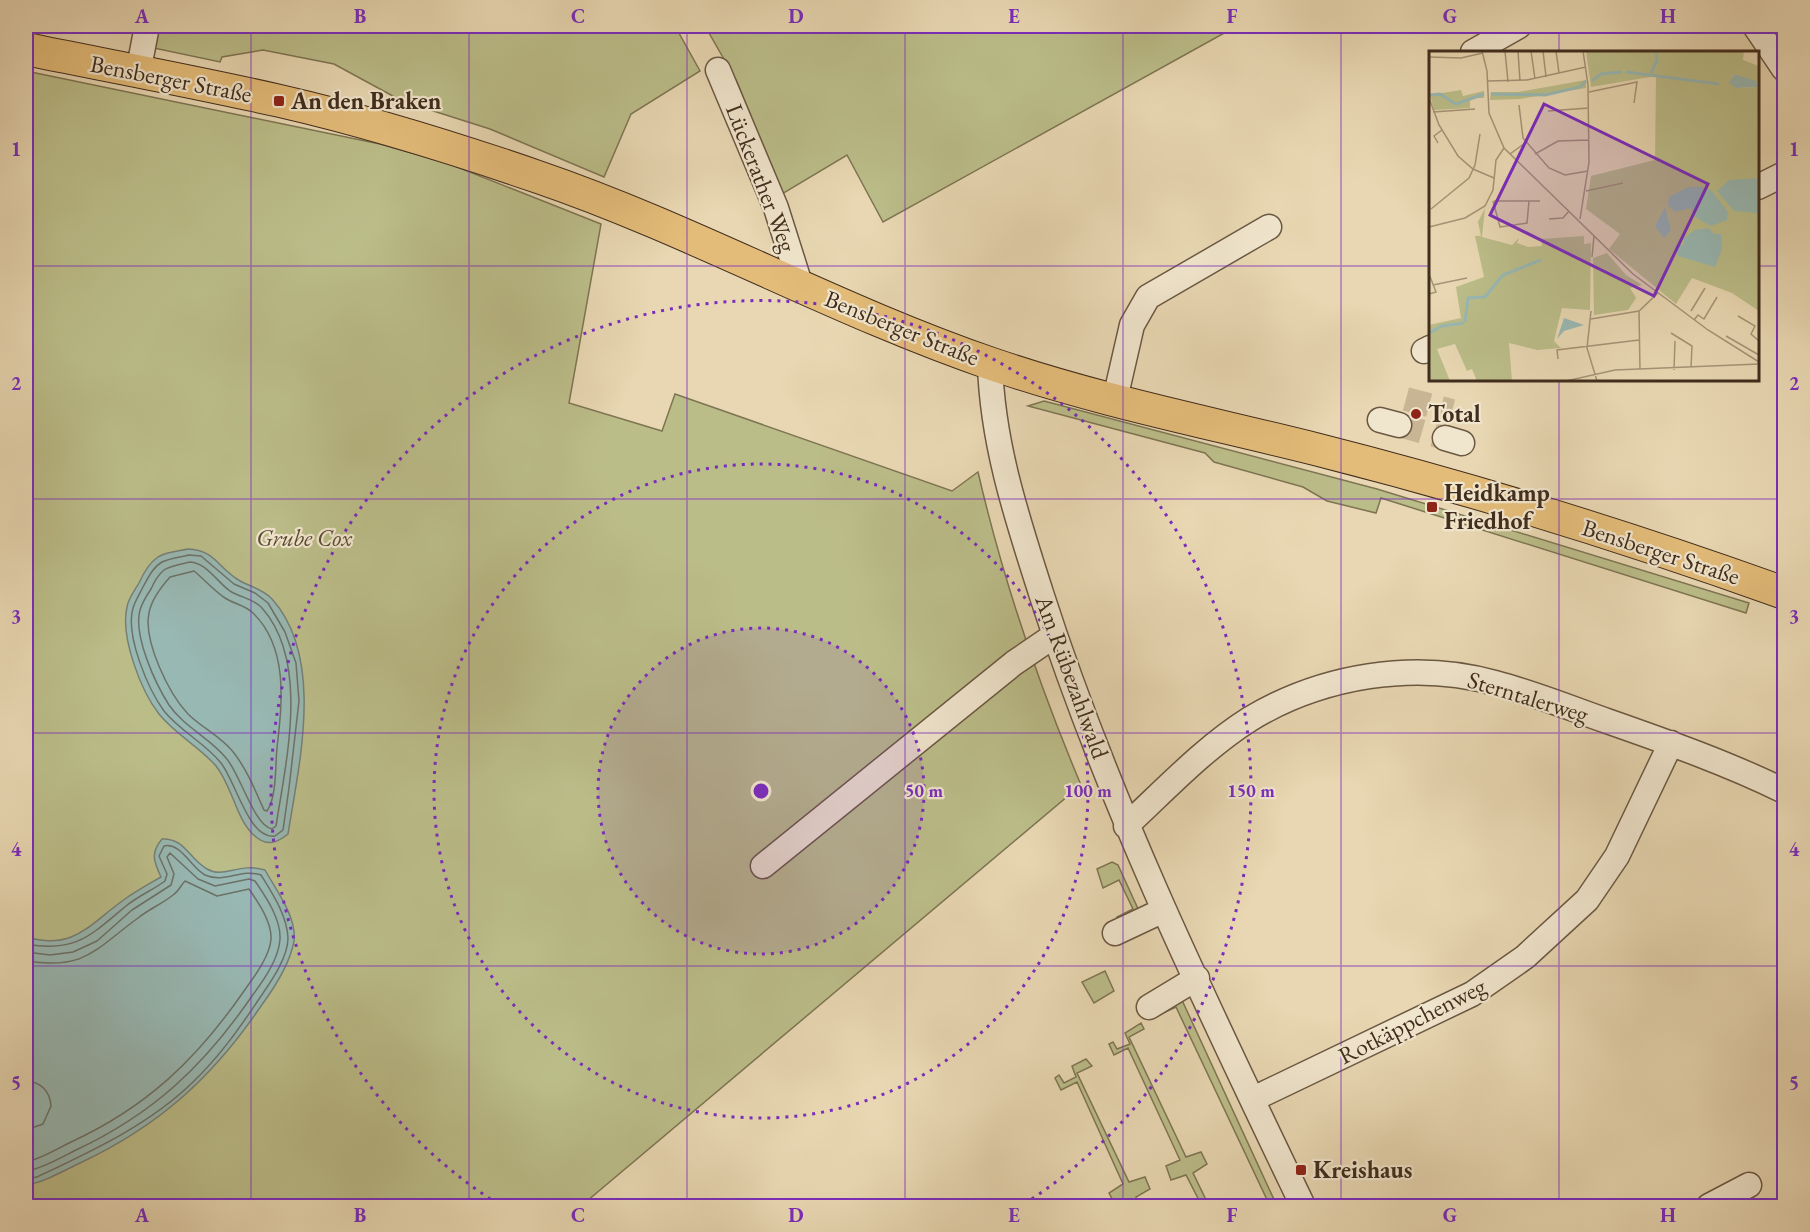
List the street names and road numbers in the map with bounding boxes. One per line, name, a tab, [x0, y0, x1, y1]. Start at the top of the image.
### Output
street label: Bensberger Straße	[88, 48, 255, 109]
street label: Lückerather Weg	[719, 99, 804, 257]
street label: Bensberger Straße	[820, 282, 984, 373]
street label: Bensberger Straße	[1578, 511, 1744, 592]
street label: Am Rübezahlwald	[1028, 590, 1117, 764]
street label: Sterntalerweg	[1464, 663, 1593, 730]
street label: Rotkäppchenweg	[1333, 970, 1491, 1071]

